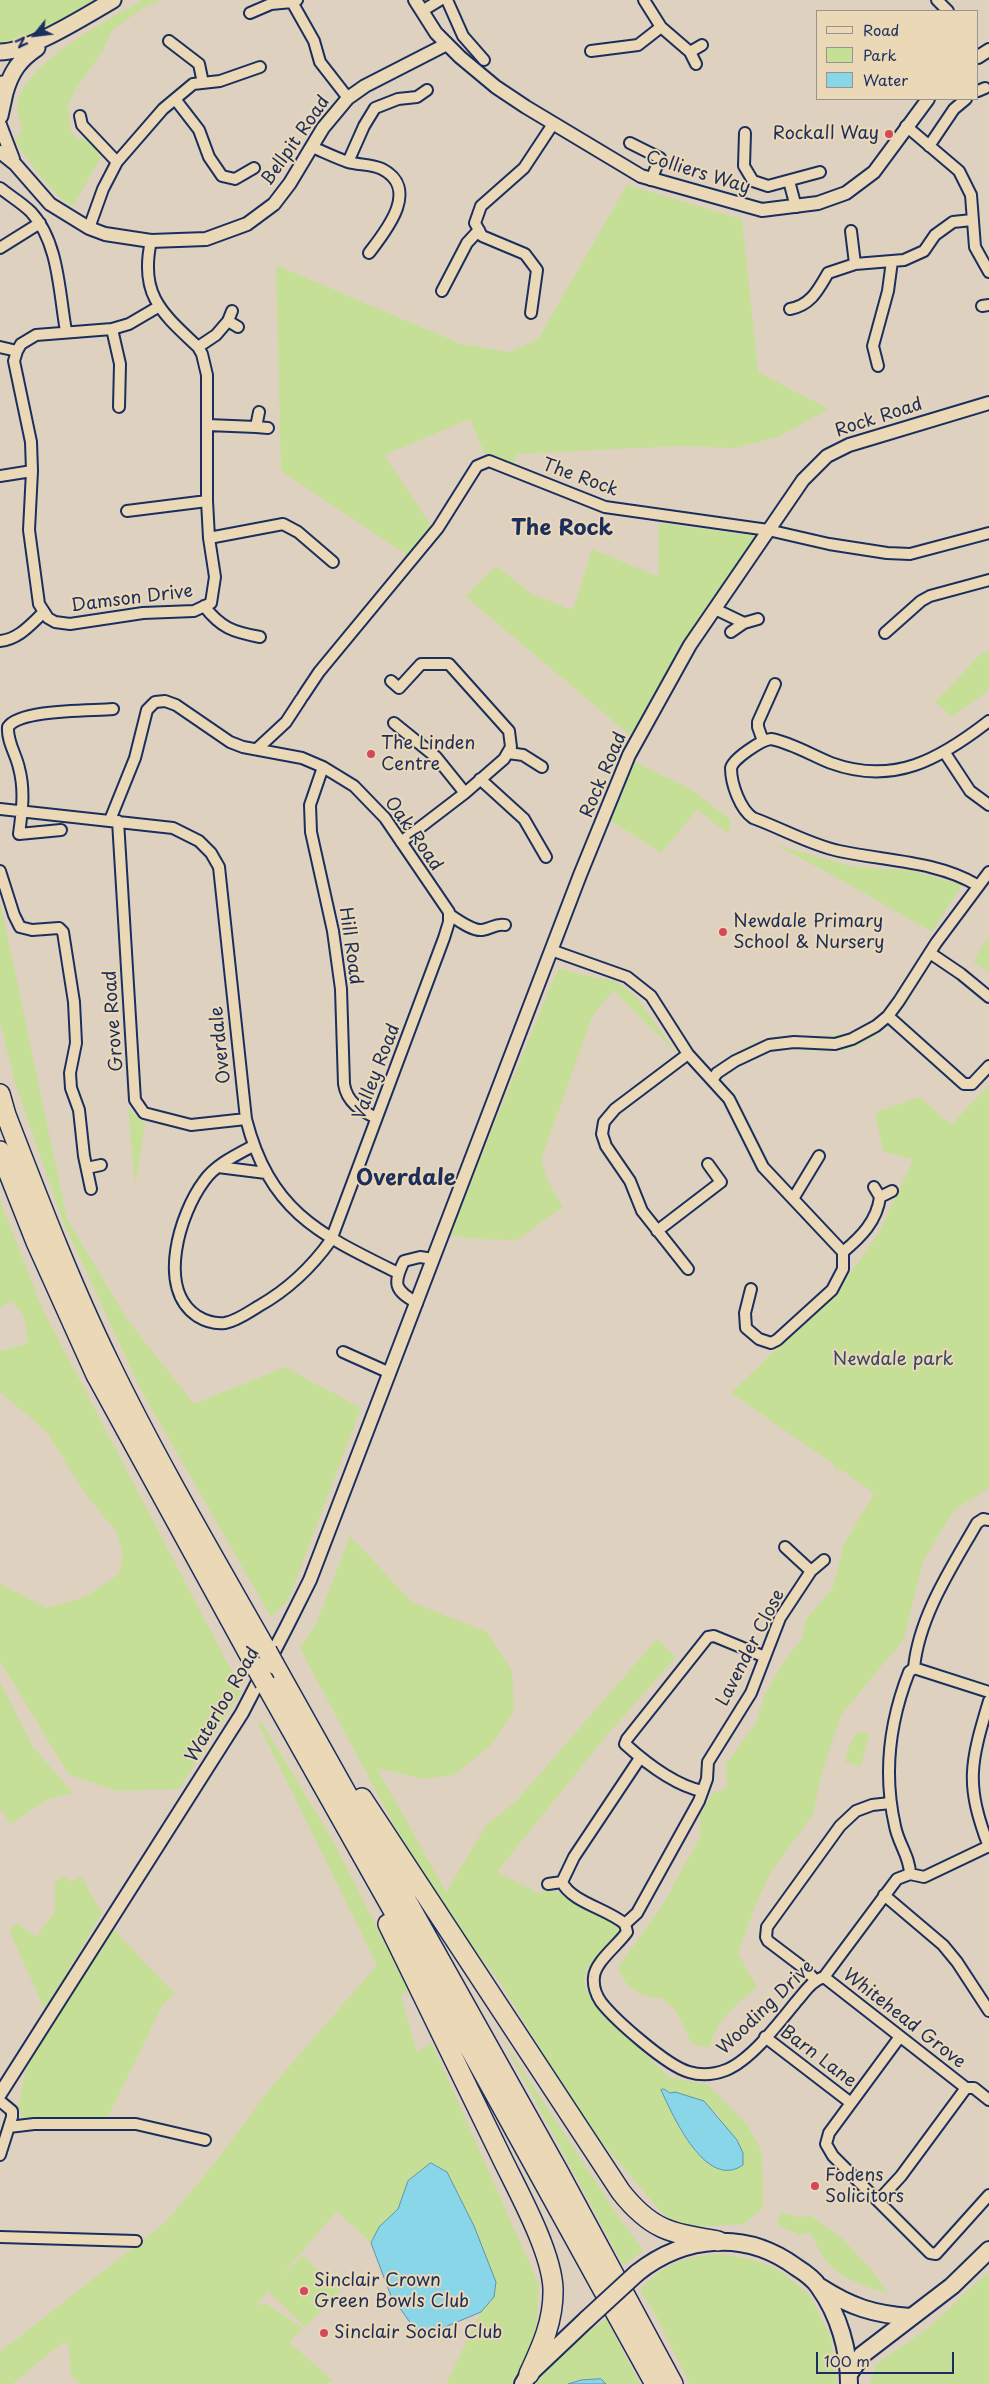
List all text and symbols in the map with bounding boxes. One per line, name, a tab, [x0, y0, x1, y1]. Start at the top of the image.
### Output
north arrow	[10, 10, 60, 60]
legend	[816, 10, 979, 100]
text: Road	[863, 18, 899, 41]
text: N	[10, 33, 33, 52]
text: Park	[863, 43, 897, 66]
text: Water	[863, 68, 908, 91]
street label: Bellpit Road	[257, 92, 335, 190]
place label: Rockall Way	[773, 123, 879, 145]
marker: Rockall Way	[883, 128, 895, 140]
street label: Colliers Way	[643, 147, 753, 199]
street label: Rock Road	[833, 394, 925, 442]
street label: The Rock	[539, 454, 621, 502]
district label: The Rock	[511, 516, 613, 542]
street label: Damson Drive	[70, 581, 194, 617]
street label: Rock Road	[576, 729, 632, 821]
place label: The Linden Centre	[381, 733, 475, 776]
marker: The Linden Centre	[365, 748, 377, 760]
street label: Oak Road	[380, 793, 446, 875]
street label: Hill Road	[334, 906, 366, 986]
place label: Newdale Primary School & Nursery	[733, 911, 885, 954]
marker: Newdale Primary School & Nursery	[717, 926, 729, 938]
street label: Grove Road	[100, 970, 128, 1072]
street label: Overdale	[206, 1005, 236, 1085]
street label: Valley Road	[349, 1021, 405, 1123]
district label: Overdale	[356, 1166, 456, 1192]
park label: Newdale park	[833, 1349, 953, 1371]
street label: Lavender Close	[712, 1586, 790, 1710]
street label: Waterloo Road	[181, 1644, 265, 1766]
street label: Wooding Drive	[713, 1956, 819, 2060]
street label: Whitehead Grove	[839, 1965, 969, 2073]
street label: Barn Lane	[776, 2021, 860, 2093]
place label: Fodens Solicitors	[825, 2165, 904, 2208]
marker: Fodens Solicitors	[809, 2180, 821, 2192]
place label: Sinclair Crown Green Bowls Club	[314, 2270, 469, 2312]
marker: Sinclair Crown Green Bowls Club	[298, 2285, 310, 2297]
place label: Sinclair Social Club	[334, 2322, 502, 2344]
marker: Sinclair Social Club	[318, 2327, 330, 2339]
scale bar	[819, 2342, 956, 2374]
text: 100 m	[824, 2349, 870, 2372]

